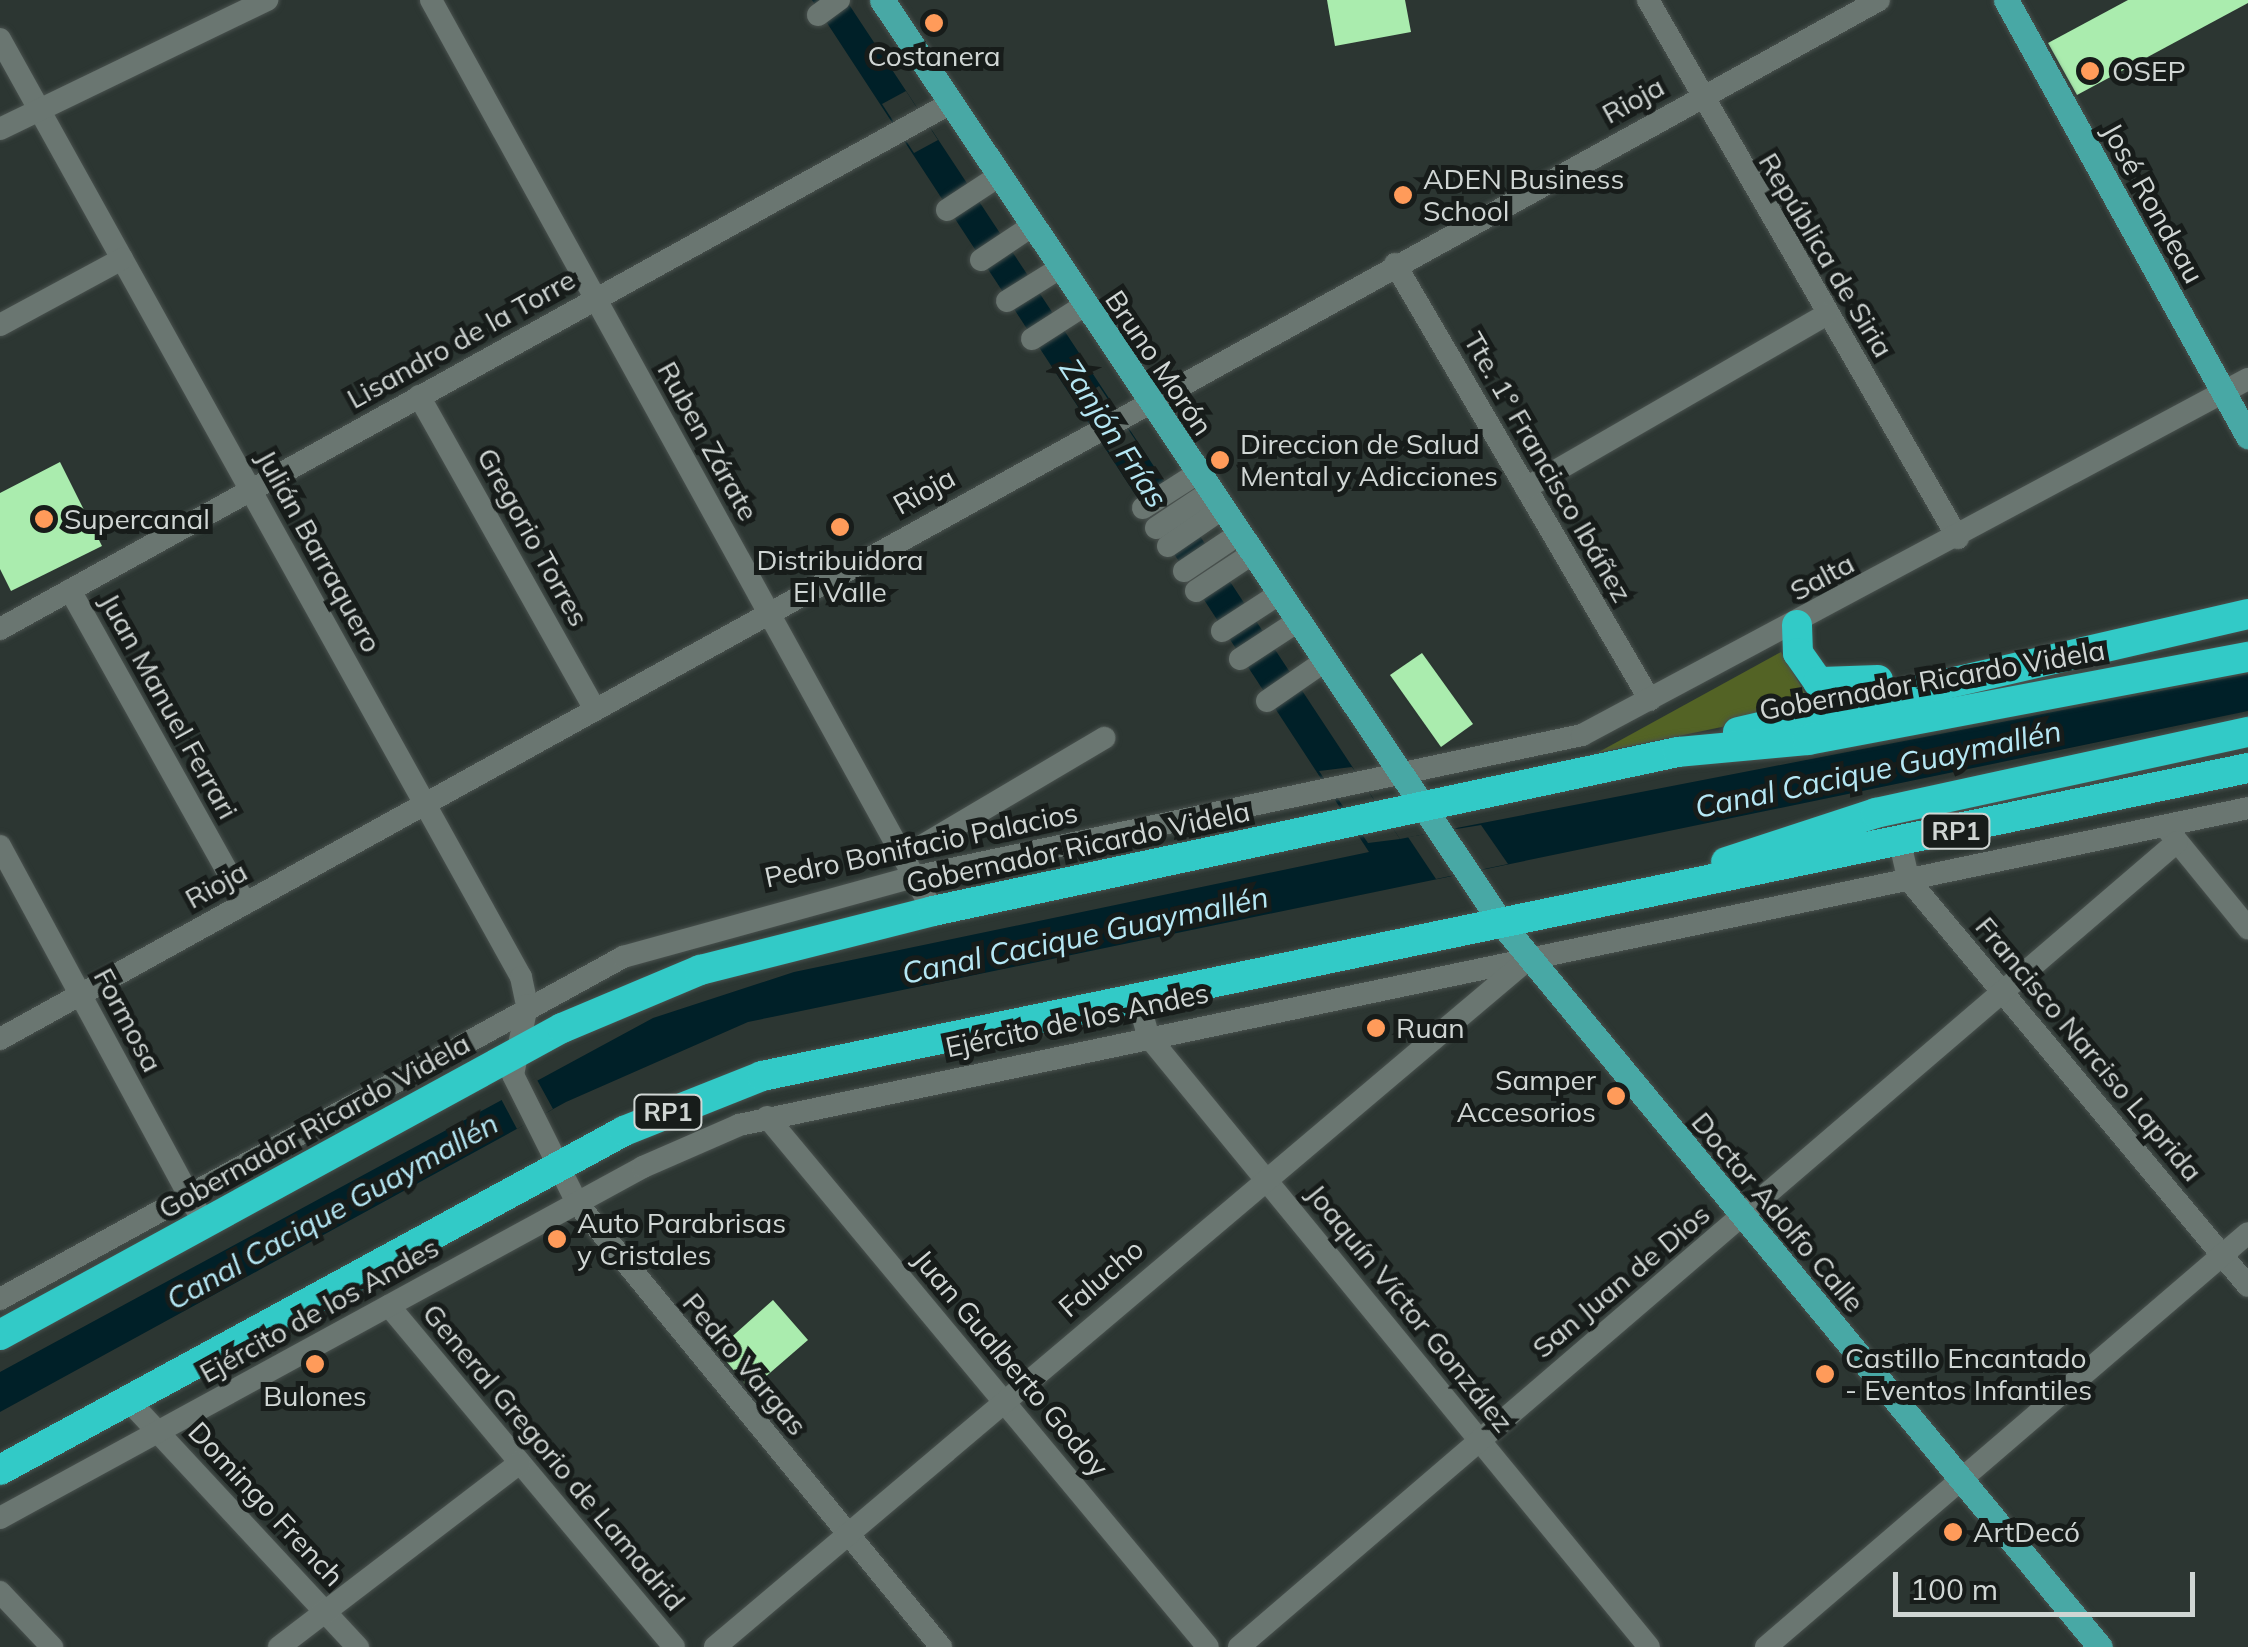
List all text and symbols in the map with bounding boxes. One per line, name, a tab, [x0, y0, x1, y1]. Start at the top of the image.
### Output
marker: Costanera	[923, 12, 945, 34]
place label: Costanera	[868, 39, 1000, 73]
place label: OSEP	[2112, 54, 2186, 88]
marker: OSEP	[2077, 58, 2103, 84]
street label: Rioja	[1596, 69, 1670, 131]
street label: José Rondeau	[2095, 117, 2211, 289]
street label: República de Siria	[1752, 147, 1900, 363]
place label: ADEN Business School	[1423, 162, 1624, 228]
marker: ADEN Business School	[1392, 184, 1414, 206]
street label: Lisandro de la Torre	[341, 262, 581, 416]
street label: Bruno Morón	[1098, 284, 1220, 442]
street label: Tte. 1° Francisco Ibáñez	[1457, 326, 1639, 608]
water label: Zanjón Frías	[1053, 352, 1175, 514]
street label: Ruben Zárate	[651, 356, 765, 526]
place label: Direccion de Salud Mental y Adicciones	[1240, 427, 1498, 493]
street label: Gregorio Torres	[470, 442, 596, 632]
street label: Julián Barraquero	[249, 444, 389, 658]
marker: Direccion de Salud Mental y Adicciones	[1209, 449, 1231, 471]
street label: Rioja	[887, 460, 961, 522]
place label: Supercanal	[64, 502, 210, 536]
marker: Supercanal	[33, 508, 55, 530]
marker: Distribuidora El Valle	[829, 516, 851, 538]
place label: Distribuidora El Valle	[756, 543, 924, 609]
street label: Salta	[1784, 546, 1860, 608]
street label: Juan Manuel Ferrari	[93, 587, 245, 825]
street label: Gobernador Ricardo Videla	[1756, 633, 2108, 727]
water label: Canal Cacique Guaymallén	[1692, 713, 2064, 825]
street label: Gobernador Ricardo Videla	[903, 794, 1253, 900]
street label: Pedro Bonifacio Palacios	[761, 795, 1081, 895]
road number: RP1	[1921, 811, 1991, 851]
street label: Rioja	[179, 854, 253, 916]
water label: Canal Cacique Guaymallén	[899, 879, 1271, 991]
street label: Francisco Narciso Laprida	[1969, 910, 2209, 1188]
street label: Formosa	[87, 962, 169, 1078]
street label: Ejército de los Andes	[942, 976, 1212, 1064]
place label: Ruan	[1396, 1011, 1465, 1045]
marker: Ruan	[1365, 1017, 1387, 1039]
street label: Gobernador Ricardo Videla	[153, 1026, 475, 1226]
place label: Samper Accesorios	[1457, 1063, 1596, 1129]
marker: Samper Accesorios	[1605, 1085, 1627, 1107]
road number: RP1	[633, 1092, 703, 1132]
water label: Canal Cacique Guaymallén	[160, 1105, 504, 1317]
street label: Doctor Adolfo Calle	[1685, 1105, 1871, 1319]
street label: Joaquín Víctor González	[1300, 1177, 1520, 1439]
street label: San Juan de Dios	[1526, 1197, 1716, 1365]
place label: Auto Parabrisas y Cristales	[577, 1206, 786, 1272]
marker: Auto Parabrisas y Cristales	[546, 1228, 568, 1250]
street label: Ejército de los Andes	[194, 1230, 444, 1390]
street label: Falucho	[1052, 1232, 1150, 1324]
street label: Juan Gualberto Godoy	[906, 1243, 1116, 1483]
street label: Pedro Vargas	[676, 1286, 814, 1442]
street label: General Gregorio de Lamadrid	[416, 1297, 692, 1617]
place label: Castillo Encantado - Eventos Infantiles	[1845, 1341, 2092, 1407]
marker: Bulones	[304, 1353, 326, 1375]
marker: Castillo Encantado - Eventos Infantiles	[1814, 1363, 1836, 1385]
place label: Bulones	[263, 1379, 367, 1413]
street label: Domingo French	[181, 1415, 351, 1593]
place label: ArtDecó	[1973, 1515, 2080, 1549]
marker: ArtDecó	[1942, 1521, 1964, 1543]
scale bar	[1898, 1552, 2200, 1614]
text: 100 m	[1910, 1570, 1998, 1608]

